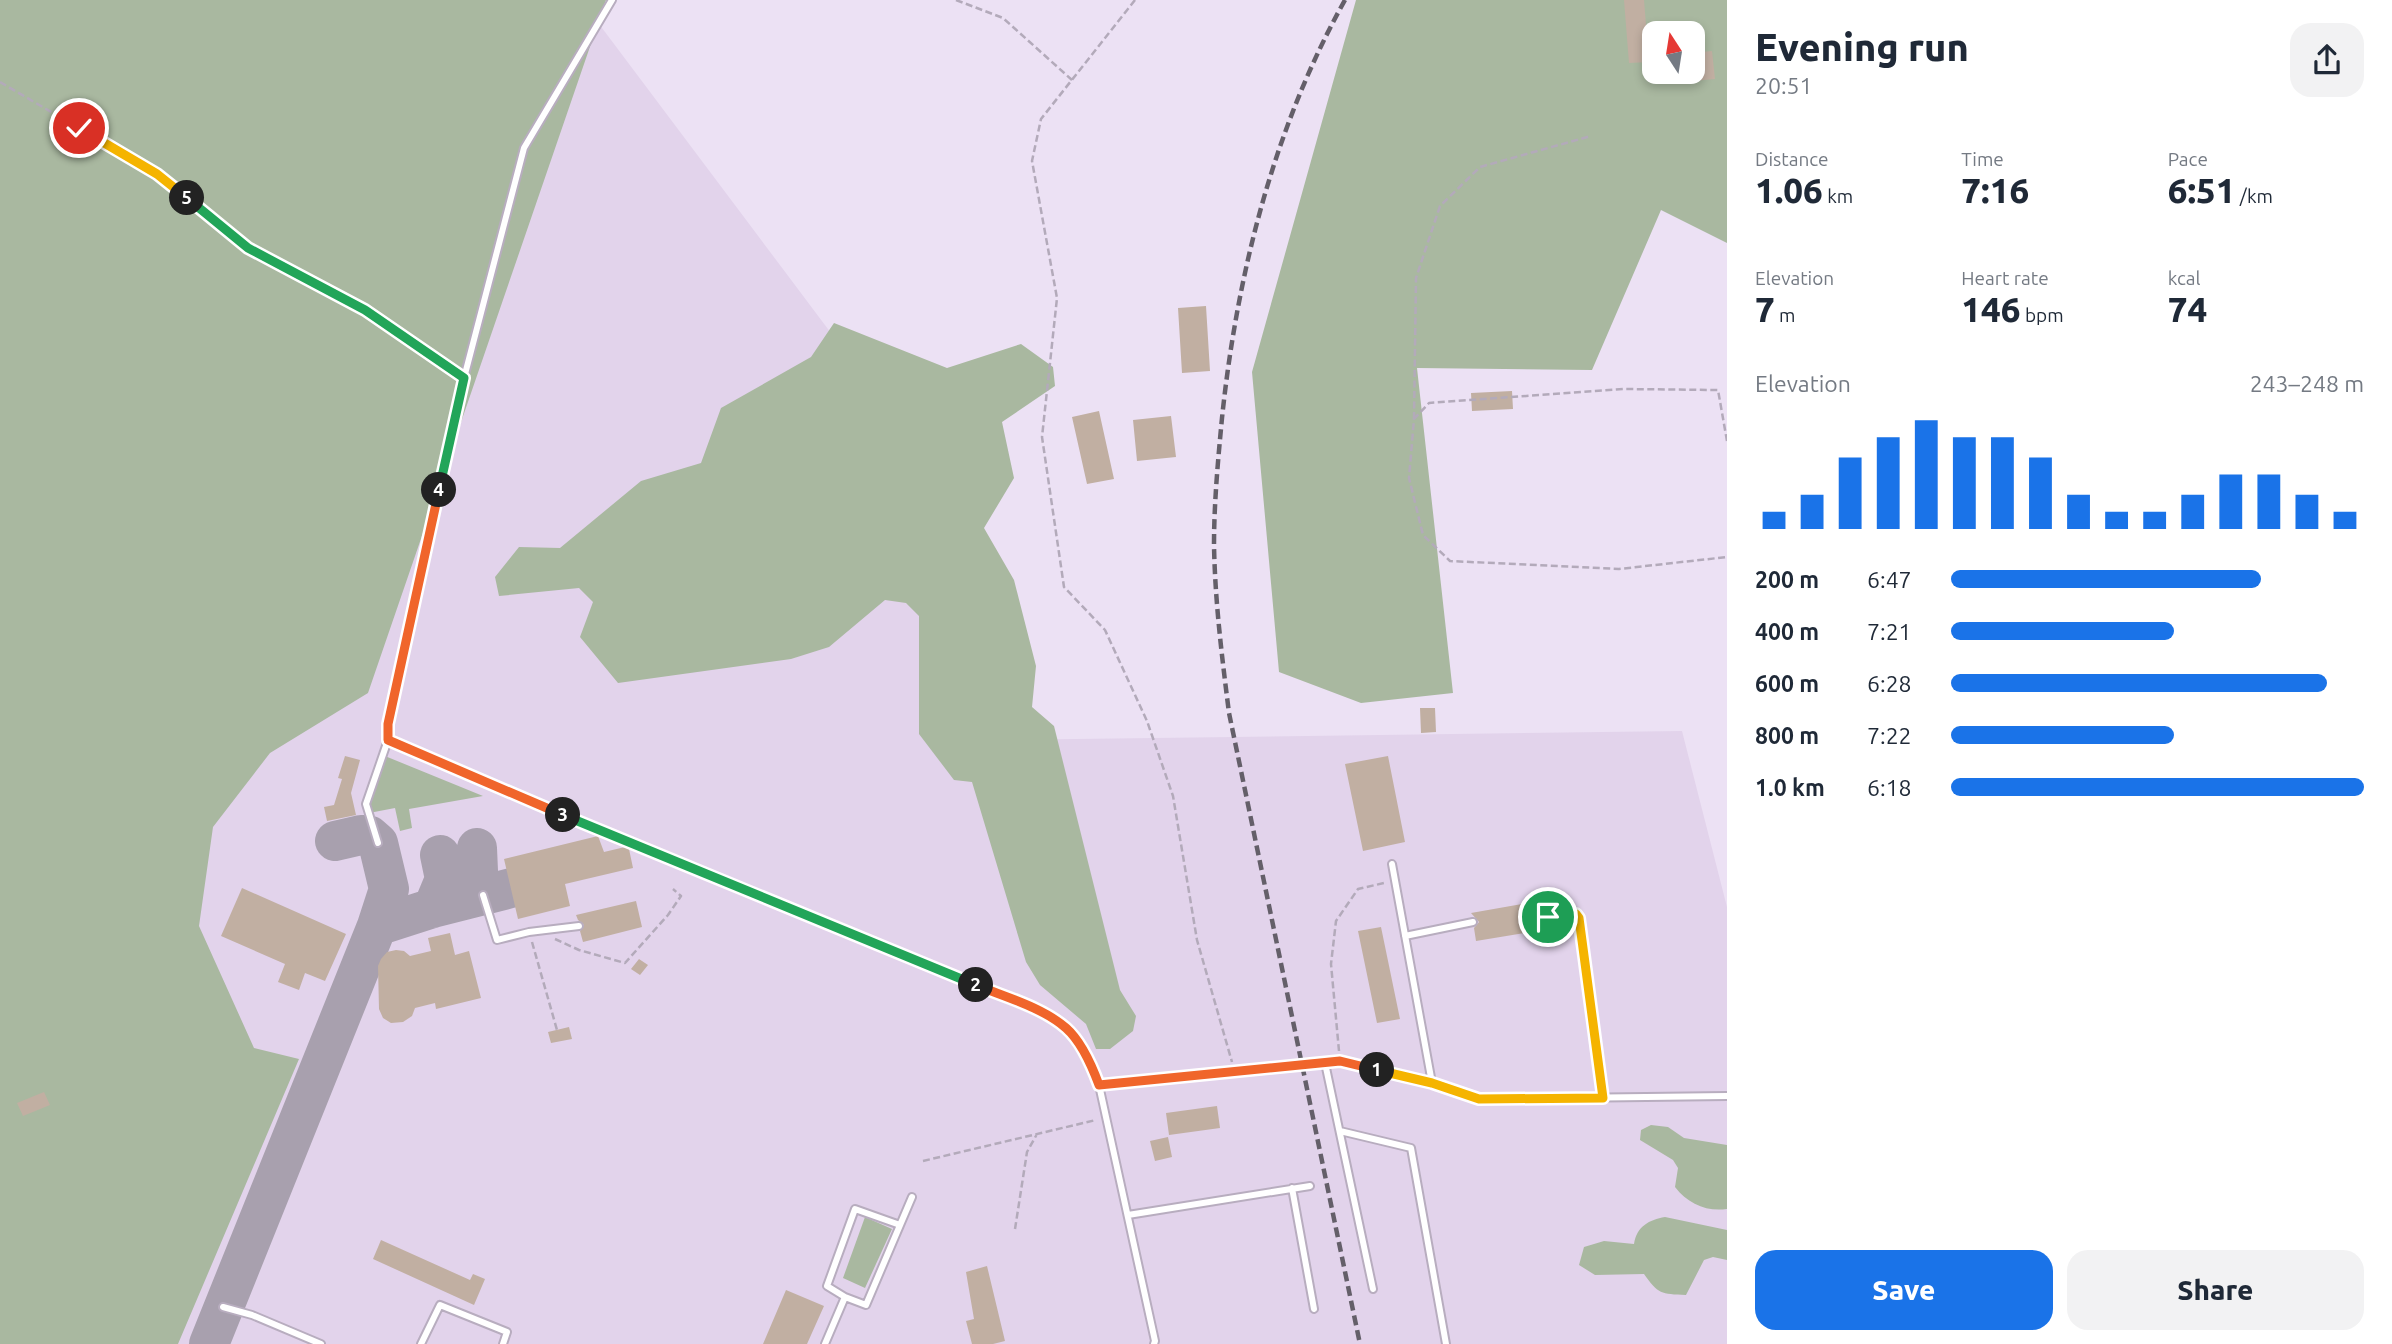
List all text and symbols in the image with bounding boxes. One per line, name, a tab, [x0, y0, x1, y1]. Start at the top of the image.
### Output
north arrow	[1642, 21, 1704, 84]
map controls	[1642, 21, 1705, 84]
button: share	[2290, 23, 2364, 97]
text: Evening run	[1755, 26, 1969, 68]
text: 20:51	[1755, 73, 1813, 98]
pin	[49, 98, 109, 158]
icon: check	[60, 109, 98, 147]
text: Distance	[1755, 148, 1829, 170]
text: Time	[1961, 148, 2004, 170]
text: Pace	[2168, 148, 2208, 170]
text: 1.06	[1755, 170, 1823, 210]
text: 7:16	[1961, 170, 2029, 210]
text: 6:51	[2168, 170, 2236, 210]
pin: 5	[170, 180, 204, 216]
text: km	[1823, 185, 1853, 207]
text: /km	[2236, 185, 2273, 207]
text: 5	[181, 186, 192, 208]
text: Elevation	[1755, 267, 1834, 289]
text: Heart rate	[1961, 267, 2049, 289]
text: kcal	[2168, 267, 2200, 289]
text: 7	[1755, 289, 1775, 329]
text: 146	[1961, 289, 2021, 329]
text: 74	[2168, 289, 2207, 329]
text: m	[1775, 304, 1796, 326]
text: bpm	[2021, 304, 2064, 326]
text: Elevation	[1755, 371, 1851, 396]
text: 243–248 m	[2250, 371, 2364, 396]
pin: 4	[422, 472, 457, 508]
text: 4	[433, 478, 444, 500]
text: 200 m	[1755, 567, 1819, 592]
text: 6:47	[1867, 567, 1912, 592]
text: 400 m	[1755, 619, 1819, 644]
text: 7:21	[1867, 619, 1912, 644]
text: 600 m	[1755, 671, 1819, 696]
text: 6:28	[1867, 671, 1912, 696]
text: 800 m	[1755, 723, 1819, 748]
text: 7:22	[1867, 723, 1912, 748]
text: 1.0 km	[1755, 775, 1825, 800]
text: 6:18	[1867, 775, 1912, 800]
pin: 3	[546, 798, 580, 832]
text: 3	[557, 803, 568, 825]
pin	[1518, 887, 1578, 947]
icon: arrive	[1529, 898, 1567, 936]
pin: 2	[958, 968, 993, 1002]
text: 2	[970, 973, 981, 995]
pin: 1	[1360, 1052, 1394, 1088]
text: 1	[1371, 1058, 1382, 1080]
button: Save	[1755, 1250, 2053, 1330]
button: Share	[2067, 1250, 2364, 1330]

